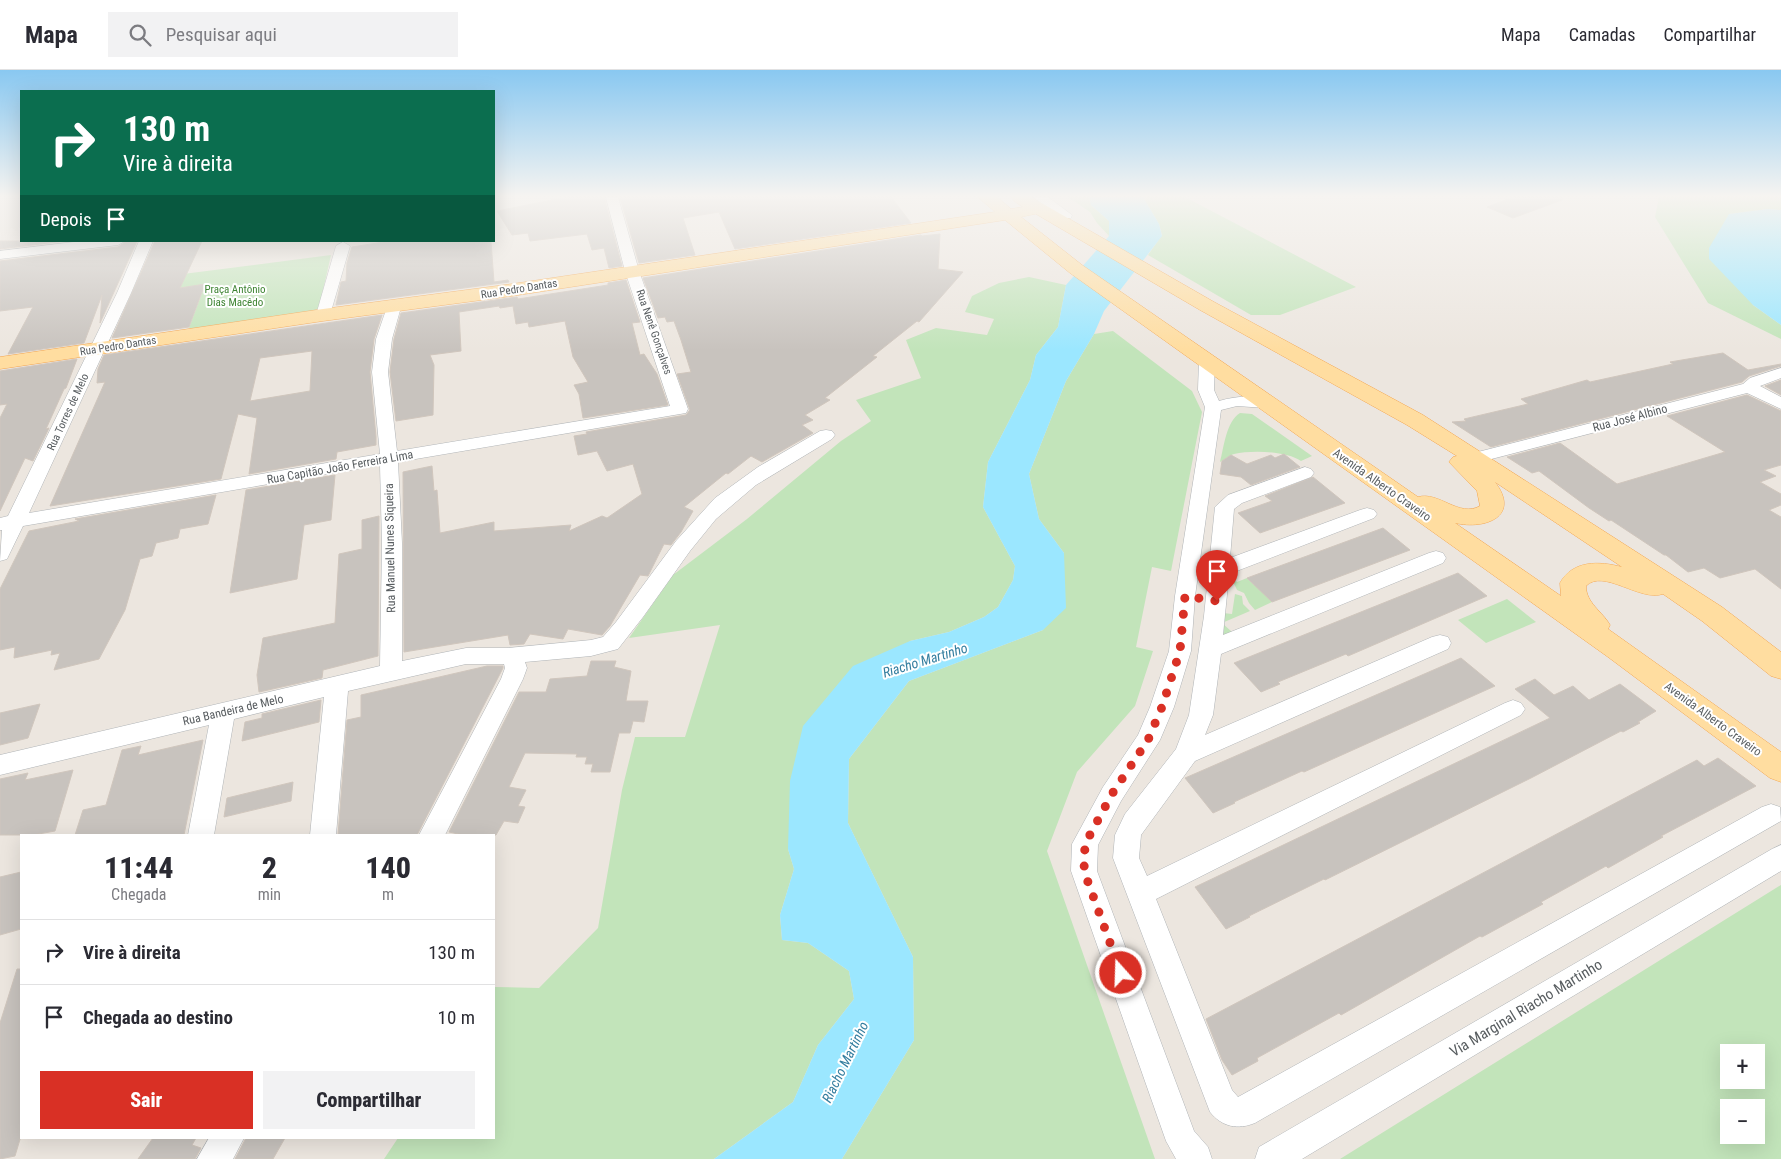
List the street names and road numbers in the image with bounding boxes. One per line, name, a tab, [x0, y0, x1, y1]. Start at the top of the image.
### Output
street label: Rua Pedro Dantas	[480, 277, 558, 301]
street label: Rua Nenê Gonçalves	[633, 288, 675, 376]
street label: Rua Pedro Dantas	[79, 334, 157, 358]
street label: Rua Torres de Melo	[44, 371, 92, 453]
street label: Rua José Albino	[1591, 401, 1669, 435]
street label: Avenida Alberto Craveiro	[1330, 446, 1434, 524]
street label: Rua Capitão João Ferreira Lima	[266, 447, 415, 487]
street label: Rua Manuel Nunes Siqueira	[382, 483, 398, 613]
street label: Avenida Alberto Craveiro	[1662, 679, 1764, 759]
street label: Rua Bandeira de Melo	[181, 692, 285, 728]
street label: Via Marginal Riacho Martinho	[1446, 955, 1606, 1061]

